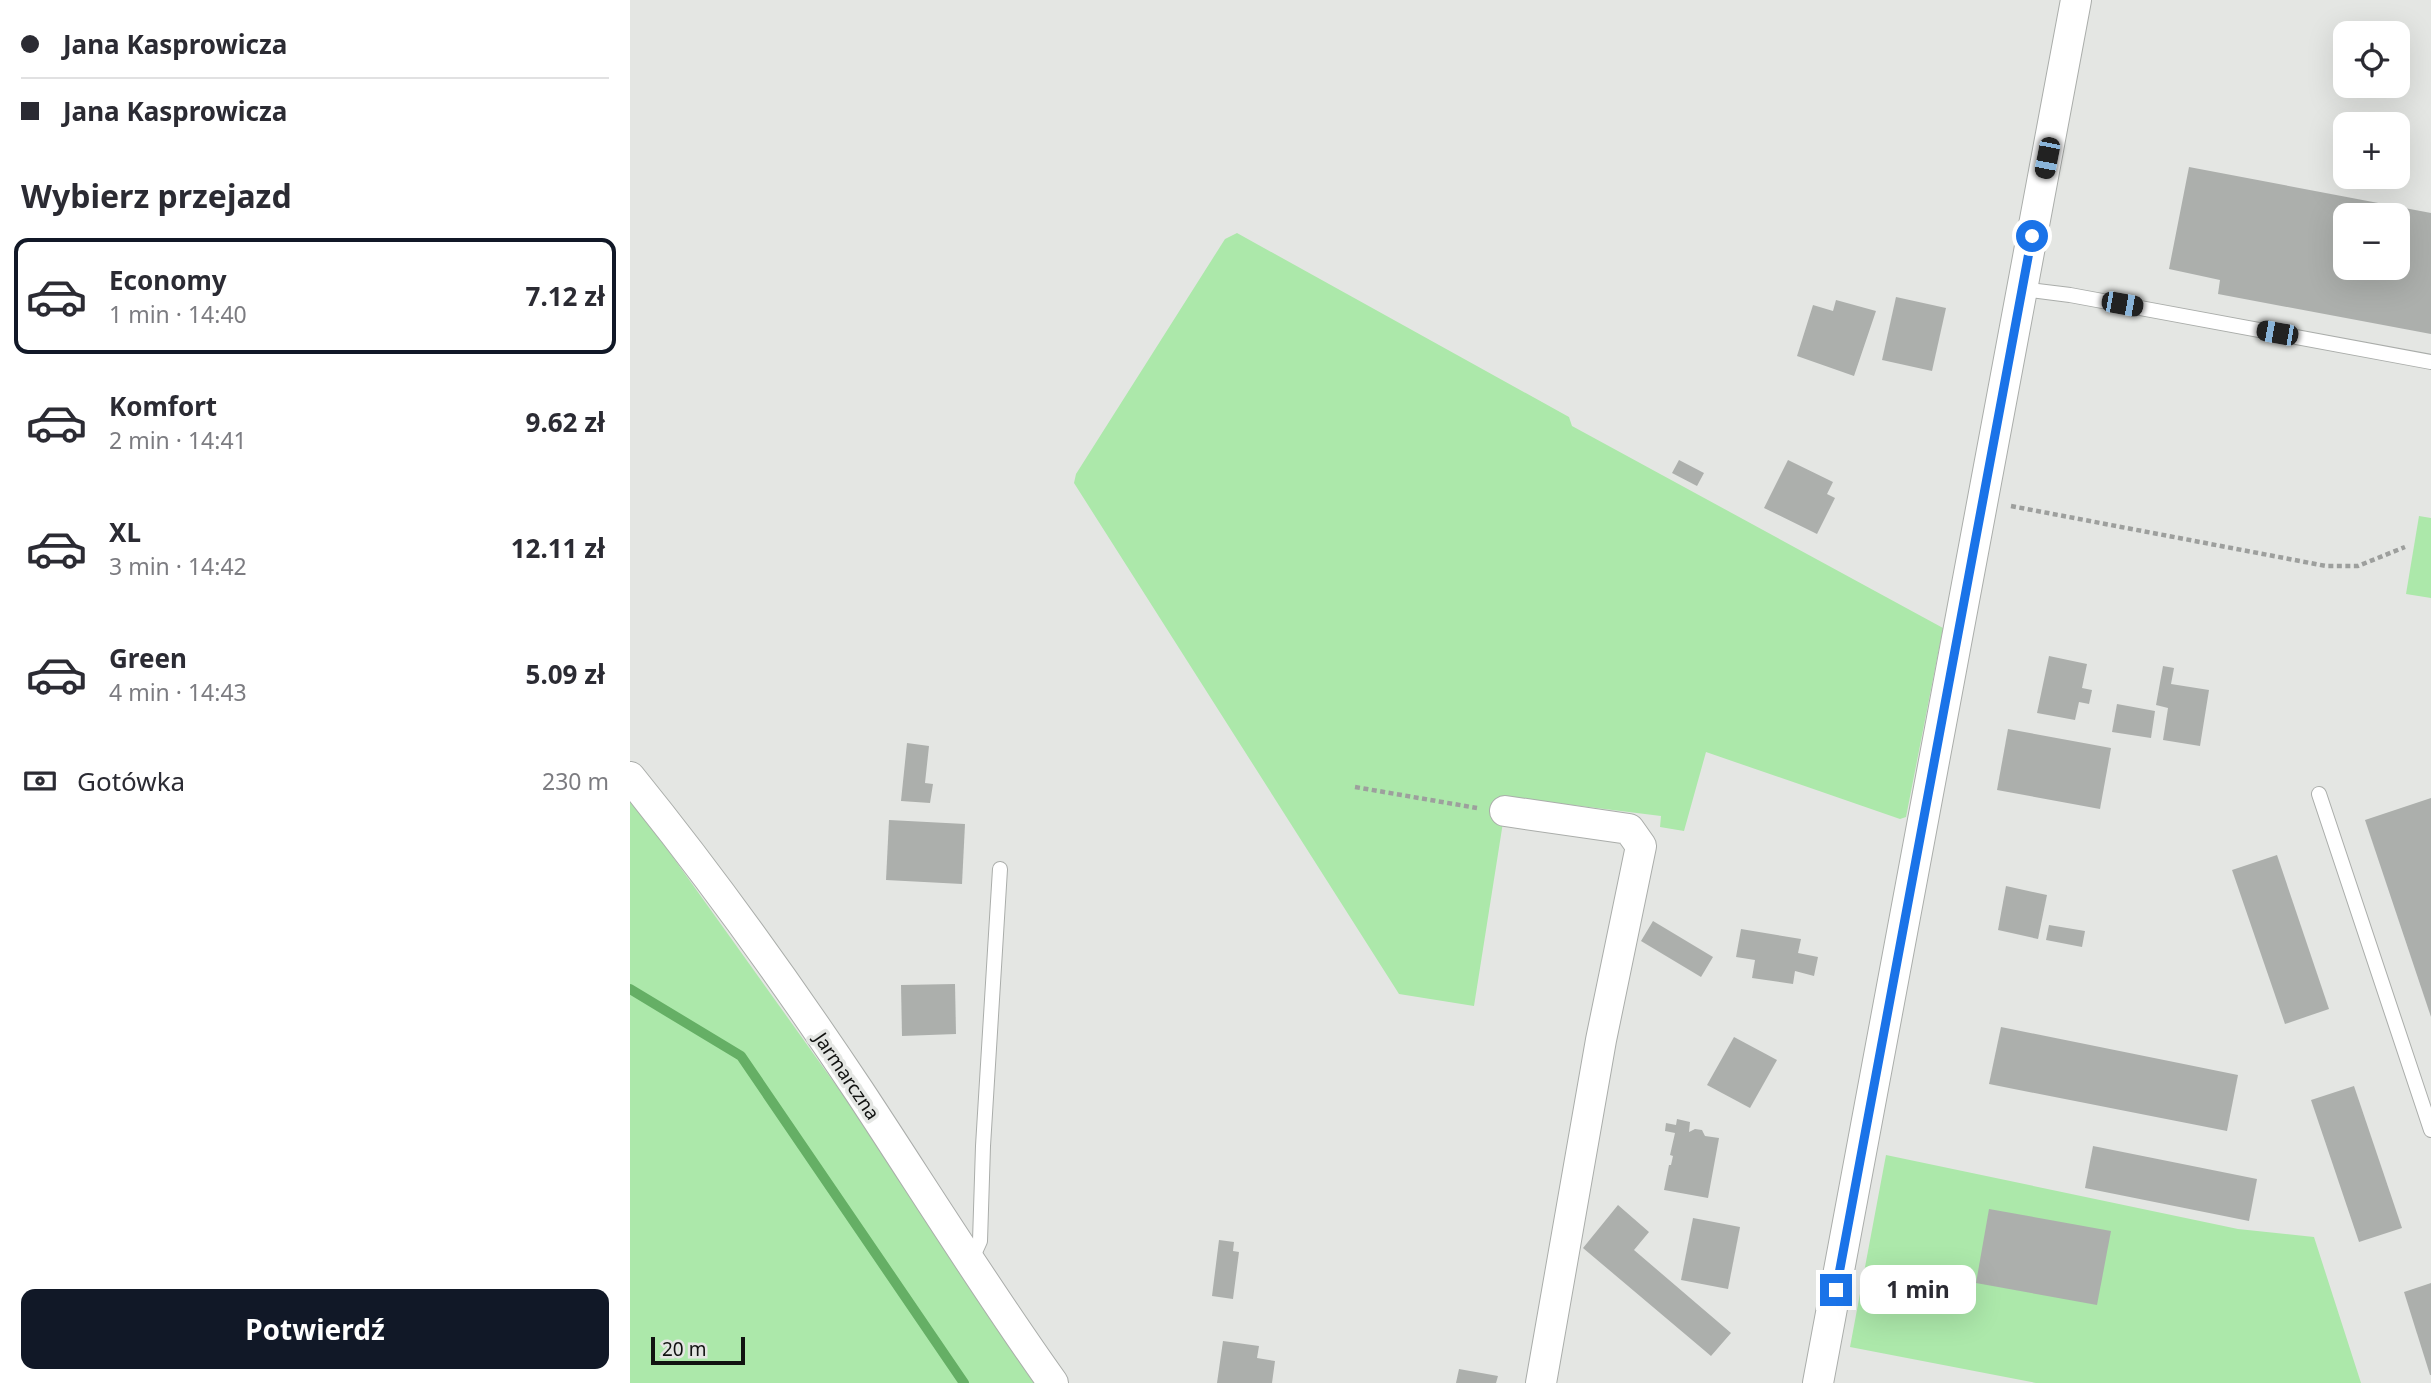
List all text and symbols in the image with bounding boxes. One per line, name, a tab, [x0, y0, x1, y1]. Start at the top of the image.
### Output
map controls	[2333, 21, 2410, 280]
button: locate	[2333, 21, 2410, 98]
text: Jana Kasprowicza	[63, 26, 287, 62]
text: Jana Kasprowicza	[63, 93, 287, 129]
button: +	[2333, 112, 2410, 189]
car	[2033, 135, 2062, 181]
text: Wybierz przejazd	[21, 174, 292, 217]
button: −	[2333, 203, 2410, 280]
route start	[2016, 220, 2048, 252]
text: Economy	[109, 262, 227, 298]
icon: car	[25, 265, 88, 328]
text: 7.12 zł	[526, 278, 605, 314]
car	[2100, 290, 2145, 318]
text: 1 min · 14:40	[109, 298, 247, 330]
car	[2255, 319, 2300, 347]
text: Komfort	[109, 388, 217, 424]
icon: car	[25, 391, 88, 454]
text: 9.62 zł	[526, 404, 605, 440]
text: 2 min · 14:41	[109, 424, 247, 456]
text: XL	[109, 514, 141, 550]
icon: car	[25, 517, 88, 580]
text: 12.11 zł	[511, 530, 605, 566]
text: 3 min · 14:42	[109, 550, 247, 582]
text: Green	[109, 640, 187, 676]
icon: car	[25, 643, 88, 706]
text: 5.09 zł	[526, 656, 605, 692]
text: 4 min · 14:43	[109, 676, 247, 708]
icon: cash	[21, 762, 59, 800]
text: Gotówka	[77, 763, 185, 799]
text: 230 m	[542, 765, 609, 797]
street label: Jarmarczna	[807, 1026, 886, 1125]
callout: 1 min	[1860, 1266, 1976, 1314]
text: 1 min	[1886, 1273, 1950, 1305]
route end	[1820, 1274, 1852, 1306]
button: Potwierdź	[21, 1289, 609, 1369]
scale bar	[651, 1334, 746, 1366]
text: 20 m	[662, 1336, 706, 1362]

